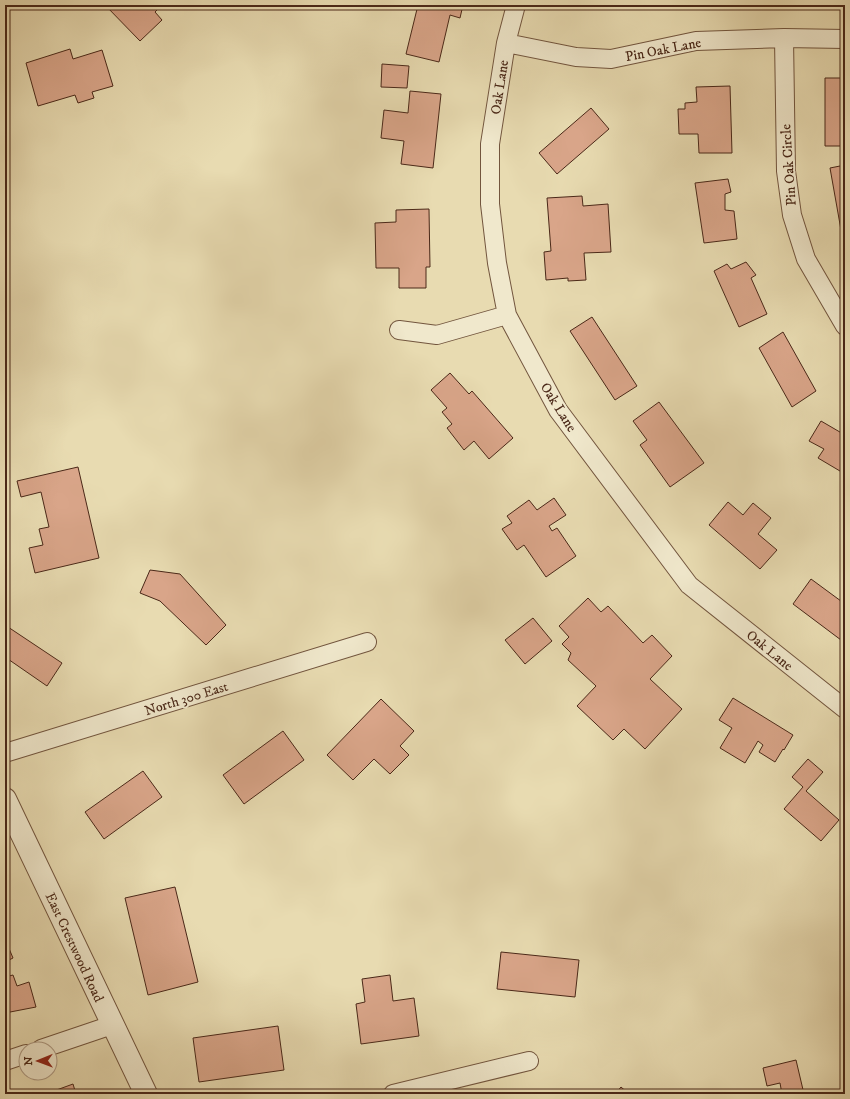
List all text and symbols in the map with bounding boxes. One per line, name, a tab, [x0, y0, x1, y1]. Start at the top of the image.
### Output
street label: Pin Oak Lane	[624, 34, 703, 66]
street label: Oak Lane	[487, 58, 513, 116]
street label: Pin Oak Circle	[777, 123, 801, 206]
street label: Oak Lane	[536, 379, 580, 436]
street label: Oak Lane	[742, 627, 797, 675]
street label: North 300 East	[142, 678, 231, 720]
street label: East Crestwood Road	[41, 890, 107, 1005]
north arrow	[18, 1041, 58, 1081]
text: N	[22, 1057, 36, 1066]

